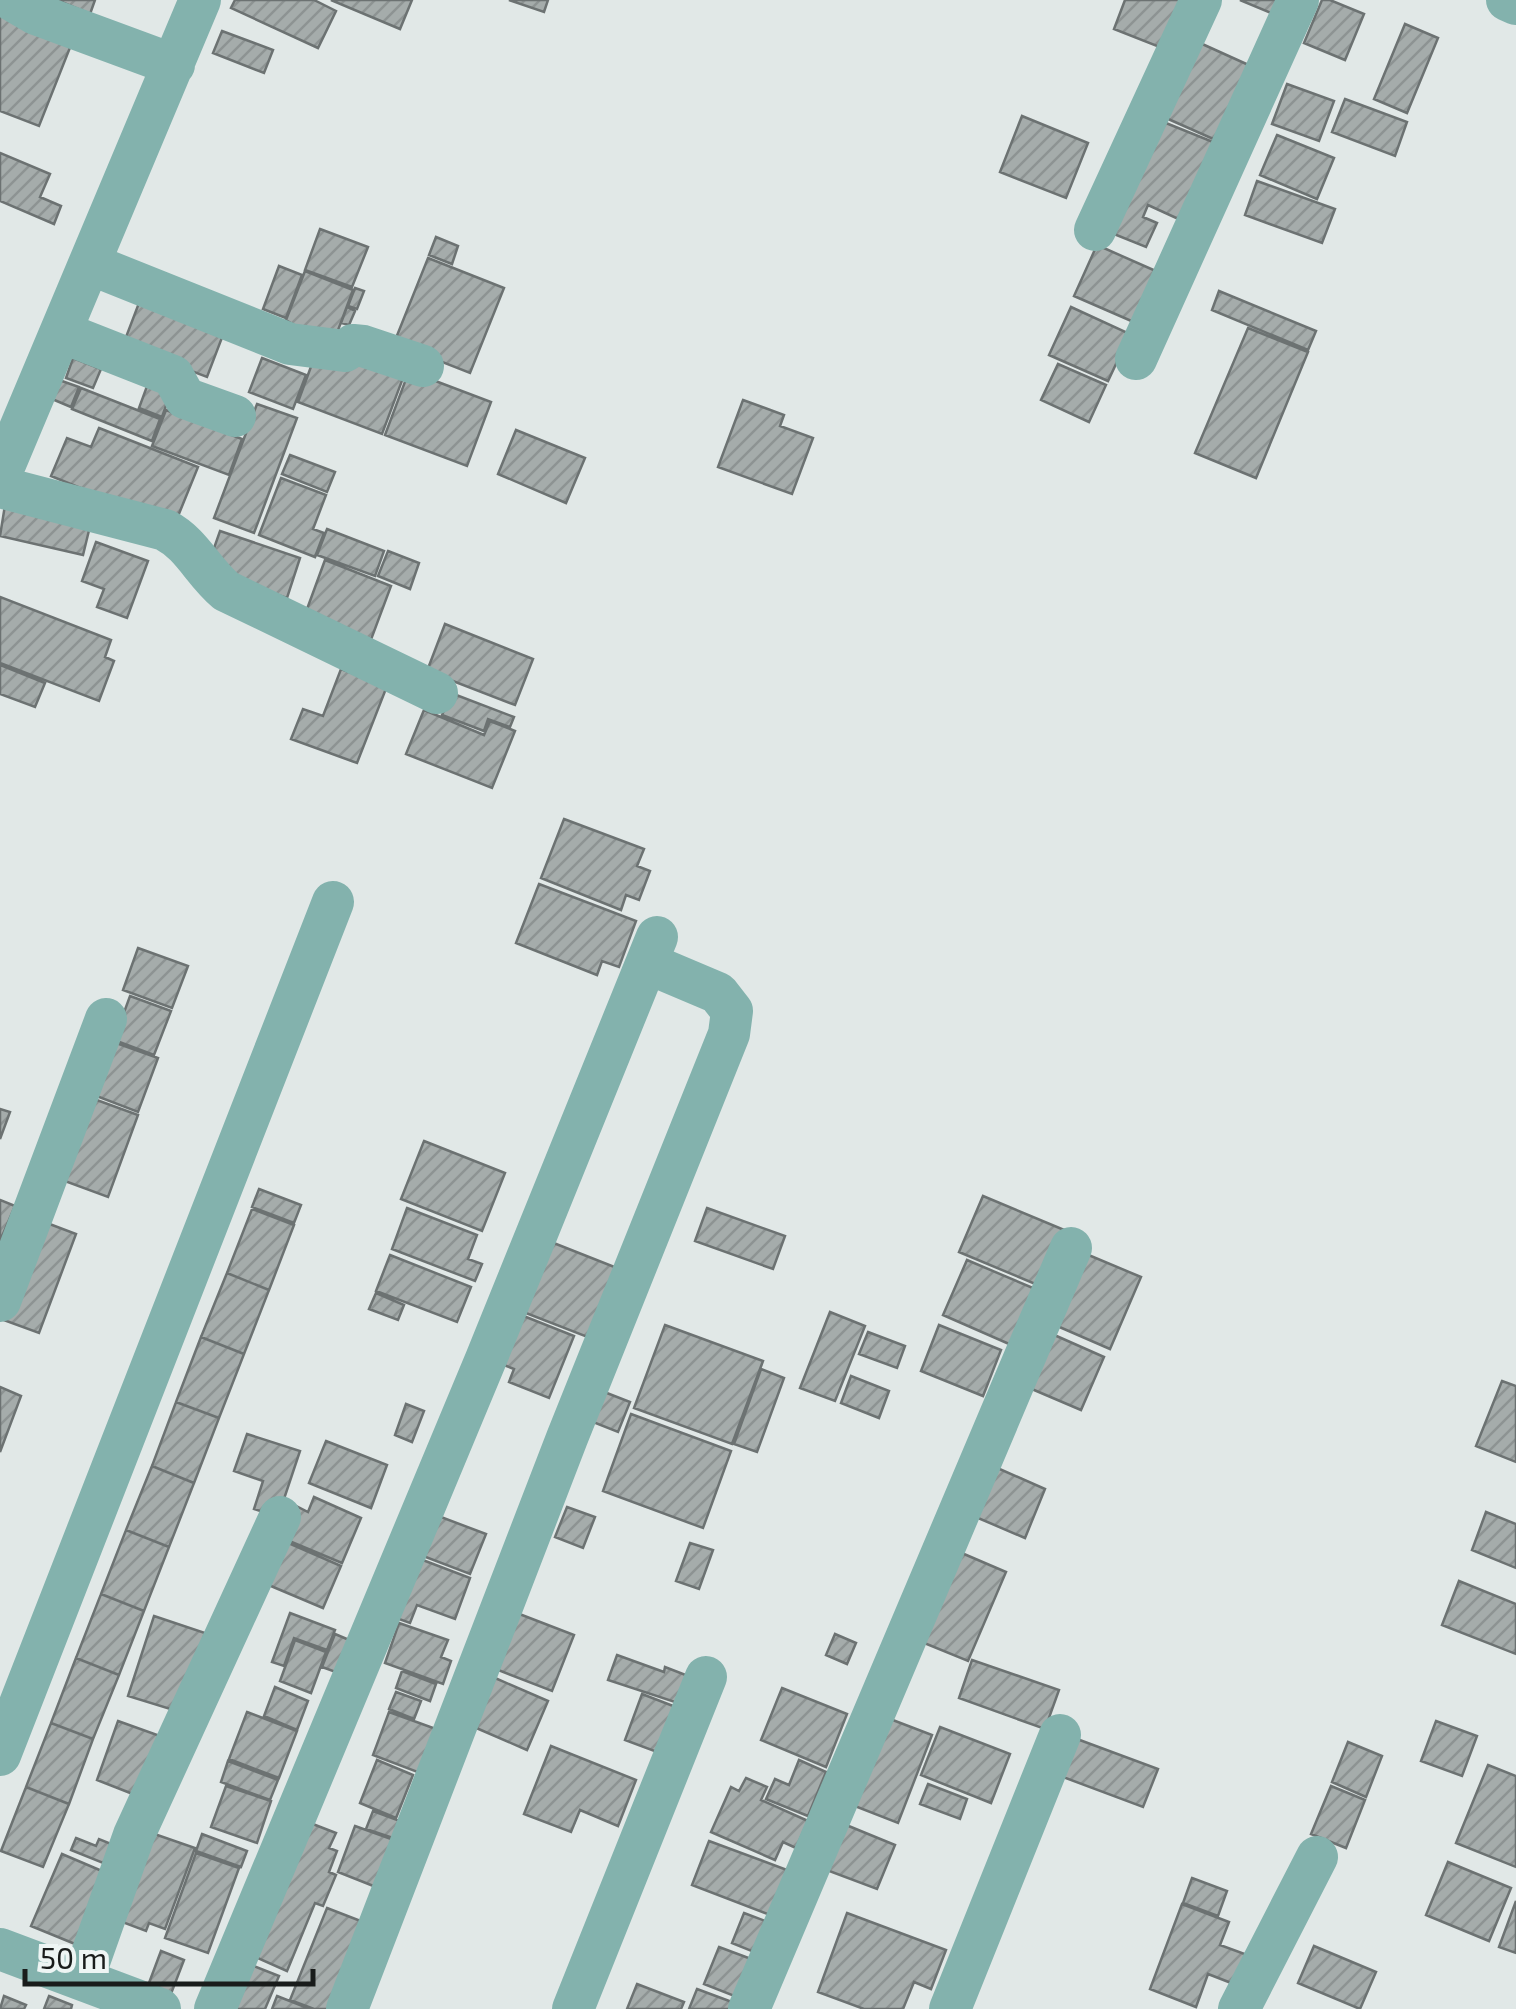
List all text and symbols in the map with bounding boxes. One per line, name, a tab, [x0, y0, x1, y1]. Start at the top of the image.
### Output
scale bar	[25, 1924, 312, 1986]
text: 50 m	[40, 1939, 107, 1975]

